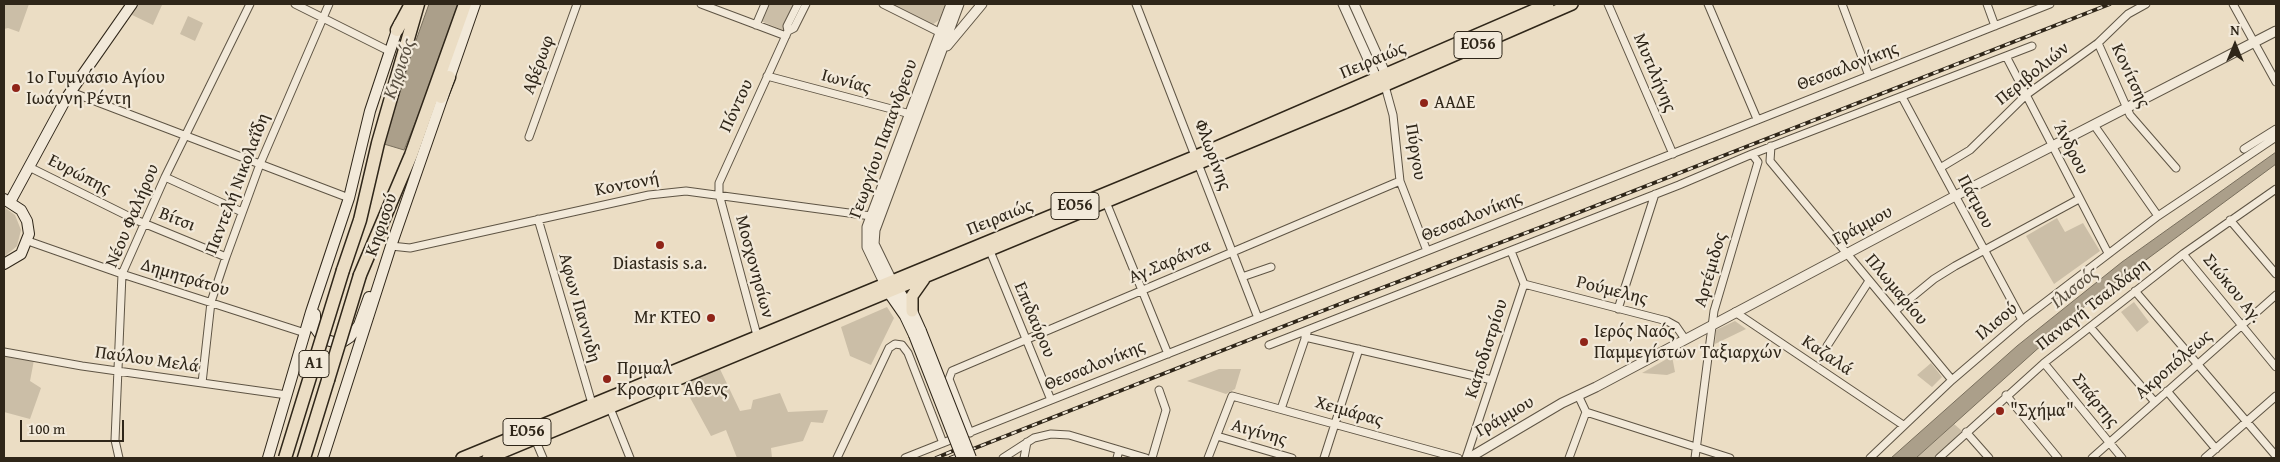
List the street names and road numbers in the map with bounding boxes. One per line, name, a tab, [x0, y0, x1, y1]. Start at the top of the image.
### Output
street label: Μυτιλήνης	[1628, 30, 1680, 116]
road number: ΕΟ56	[1454, 32, 1502, 58]
street label: Αβέρωφ	[518, 33, 560, 97]
street label: Πειραιώς	[1337, 38, 1409, 84]
street label: Θεσσαλονίκης	[1794, 38, 1902, 96]
street label: Περιβολιών	[1992, 38, 2074, 110]
street label: Κονίτσης	[2106, 40, 2154, 112]
street label: Γεωργίου Παπανδρεου	[845, 57, 923, 221]
street label: Ιωνίας	[819, 65, 873, 99]
street label: Πόντου	[715, 76, 759, 136]
street label: Παντελή Νικολαΐδη	[201, 110, 275, 258]
street label: Φλωρίνης	[1189, 116, 1235, 194]
street label: Άνδρου	[2047, 118, 2093, 178]
street label: Πύργου	[1400, 122, 1430, 182]
street label: Ευρώπης	[44, 150, 114, 200]
street label: Νέου Φαλήρου	[102, 161, 164, 271]
street label: Κοντονή	[593, 168, 661, 202]
street label: Πάτμου	[1952, 172, 1998, 232]
street label: Θεσσαλονίκης	[1419, 187, 1525, 247]
street label: Κηφισού	[361, 191, 403, 259]
road number: ΕΟ56	[1051, 192, 1099, 220]
street label: Πειραιώς	[964, 195, 1036, 241]
street label: Γράμμου	[1830, 201, 1896, 251]
street label: Βίτσι	[156, 203, 198, 237]
street label: Μοσχονησίων	[730, 213, 778, 321]
street label: Αρτέμιδος	[1690, 230, 1732, 310]
street label: Αγ.Σαράντα	[1126, 235, 1214, 289]
street label: Πλωμαρίου	[1860, 250, 1932, 330]
street label: Σιώκου Αγ.	[2198, 250, 2266, 328]
street label: Αφων Παννιδη	[553, 251, 605, 365]
street label: Δημητράτου	[138, 254, 232, 302]
street label: Παναγή Τσαλδάρη	[2032, 254, 2154, 356]
street label: Ρούμελης	[1574, 272, 1650, 310]
street label: Επιδαύρου	[1008, 279, 1060, 361]
street label: Καποδιστρίου	[1461, 297, 1513, 401]
street label: Ιλισού	[1972, 298, 2022, 346]
street label: Ακροπόλεως	[2131, 326, 2217, 404]
street label: Καζαλά	[1797, 331, 1857, 381]
street label: Θεσσαλονίκης	[1042, 336, 1148, 396]
street label: Παύλου Μελά	[94, 342, 200, 378]
road number: Α1	[299, 350, 329, 378]
street label: Σπάρτης	[2067, 370, 2123, 432]
street label: Χειμάρας	[1313, 392, 1385, 432]
street label: Γράμμου	[1472, 392, 1538, 442]
street label: Αιγίνης	[1229, 415, 1289, 451]
road number: ΕΟ56	[503, 418, 551, 446]

